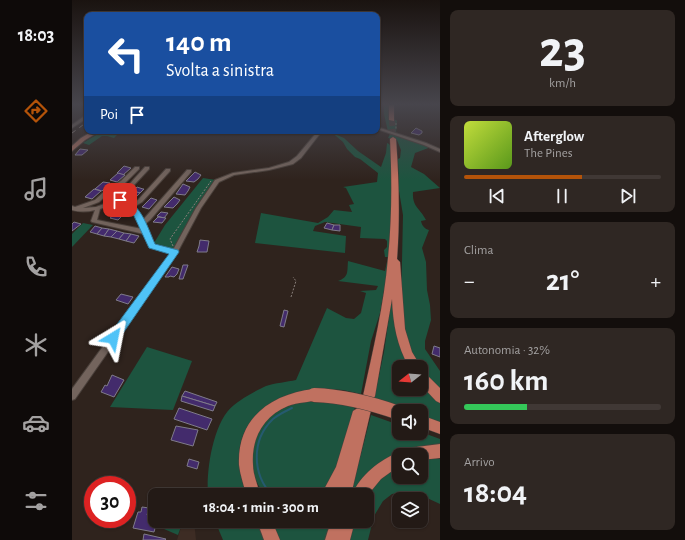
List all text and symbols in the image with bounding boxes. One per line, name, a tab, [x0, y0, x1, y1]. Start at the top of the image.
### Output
text: 23	[539, 24, 586, 76]
text: 18:03	[18, 27, 54, 45]
icon: left	[100, 28, 152, 80]
text: 140 m	[166, 29, 232, 57]
text: Svolta a sinistra	[166, 62, 274, 80]
text: km/h	[549, 77, 576, 90]
icon: directions	[22, 97, 50, 125]
icon: arrive	[126, 104, 148, 126]
text: Poi	[100, 107, 118, 122]
text: Afterglow	[524, 129, 584, 144]
text: The Pines	[524, 147, 573, 160]
icon: music	[22, 175, 50, 203]
pin	[103, 183, 137, 217]
icon: previous	[486, 185, 508, 207]
icon: pause	[551, 185, 573, 207]
icon: next	[617, 185, 639, 207]
icon: arrive	[109, 189, 131, 211]
text: Clima	[464, 244, 494, 257]
icon: phone	[22, 253, 50, 281]
text: 21°	[546, 266, 579, 296]
text: −	[464, 270, 475, 292]
text: +	[650, 270, 661, 292]
position arrow	[92, 317, 134, 359]
icon: climate	[22, 331, 50, 359]
text: Autonomia · 32%	[464, 344, 550, 357]
north arrow	[392, 360, 428, 396]
map controls	[392, 360, 428, 528]
text: 160 km	[464, 366, 549, 396]
button: sound	[392, 404, 428, 440]
icon: car	[22, 409, 50, 437]
button: search	[392, 448, 428, 484]
text: Arrivo	[464, 456, 495, 469]
speed limit sign: 30	[84, 476, 136, 528]
text: 18:04	[464, 478, 527, 508]
icon: filters	[22, 487, 50, 515]
button: layers	[392, 492, 428, 528]
text: 18:04 · 1 min · 300 m	[203, 500, 319, 515]

